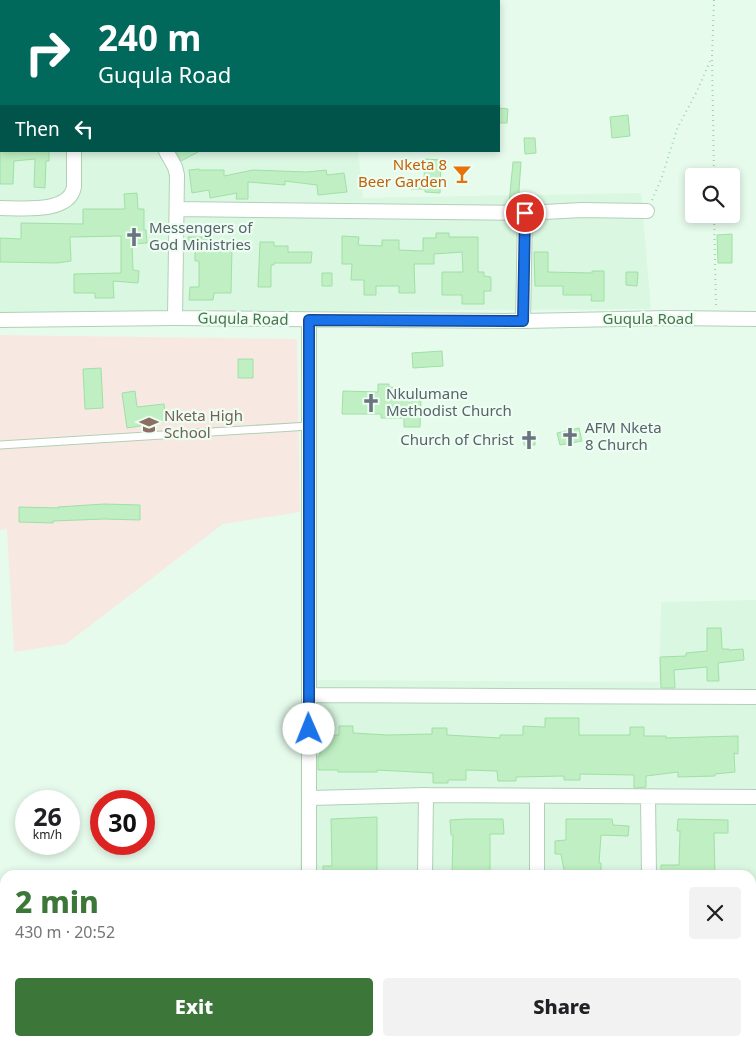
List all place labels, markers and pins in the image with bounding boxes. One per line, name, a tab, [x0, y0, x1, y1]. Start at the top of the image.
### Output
place label: Nketa 8 Beer Garden	[358, 154, 447, 191]
bar icon: Nketa 8 Beer Garden	[451, 163, 473, 185]
pin	[504, 192, 546, 234]
place label: Messengers of God Ministries	[149, 217, 253, 254]
church icon: Messengers of God Ministries	[123, 226, 145, 248]
place label: Nkulumane Methodist Church	[386, 383, 512, 420]
church icon: Nkulumane Methodist Church	[360, 392, 382, 414]
place label: Nketa High School	[164, 405, 243, 442]
school or university icon: Nketa High School	[138, 414, 160, 436]
place label: AFM Nketa 8 Church	[585, 417, 662, 454]
church icon: AFM Nketa 8 Church	[559, 426, 581, 448]
place label: Church of Christ	[400, 429, 515, 449]
church icon: Church of Christ	[518, 429, 540, 451]

